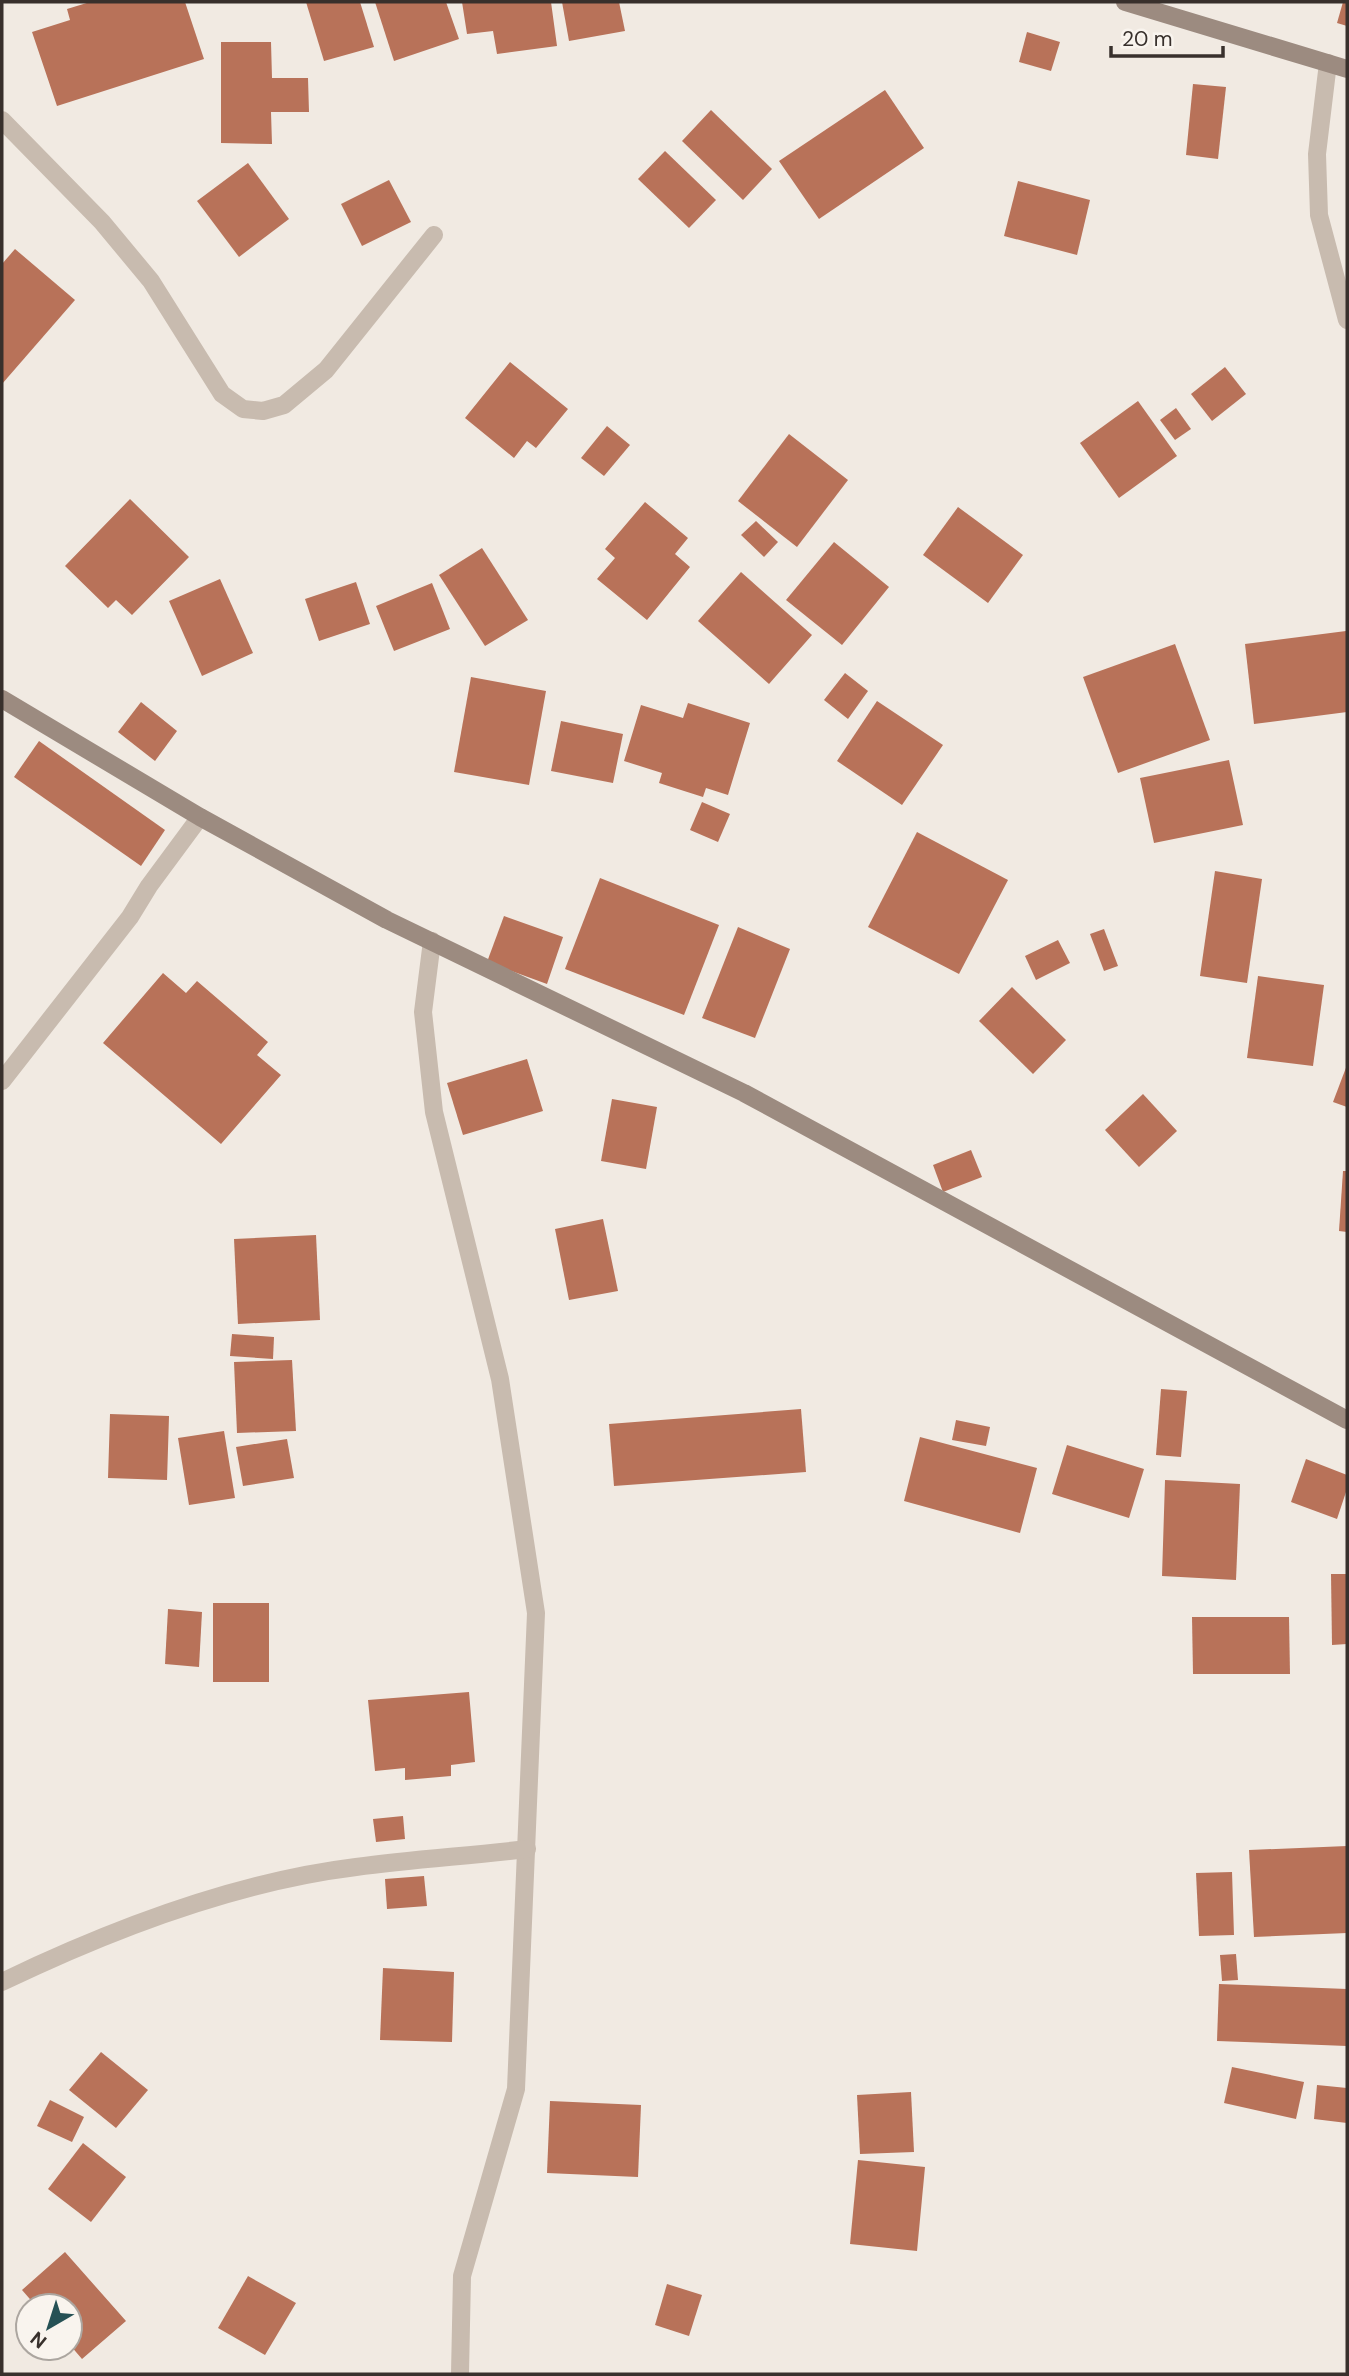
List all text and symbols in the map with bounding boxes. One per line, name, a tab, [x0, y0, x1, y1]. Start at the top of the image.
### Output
scale bar	[1111, 14, 1223, 58]
text: 20 m	[1122, 25, 1173, 53]
north arrow	[14, 2292, 84, 2362]
text: N	[25, 2326, 52, 2354]

